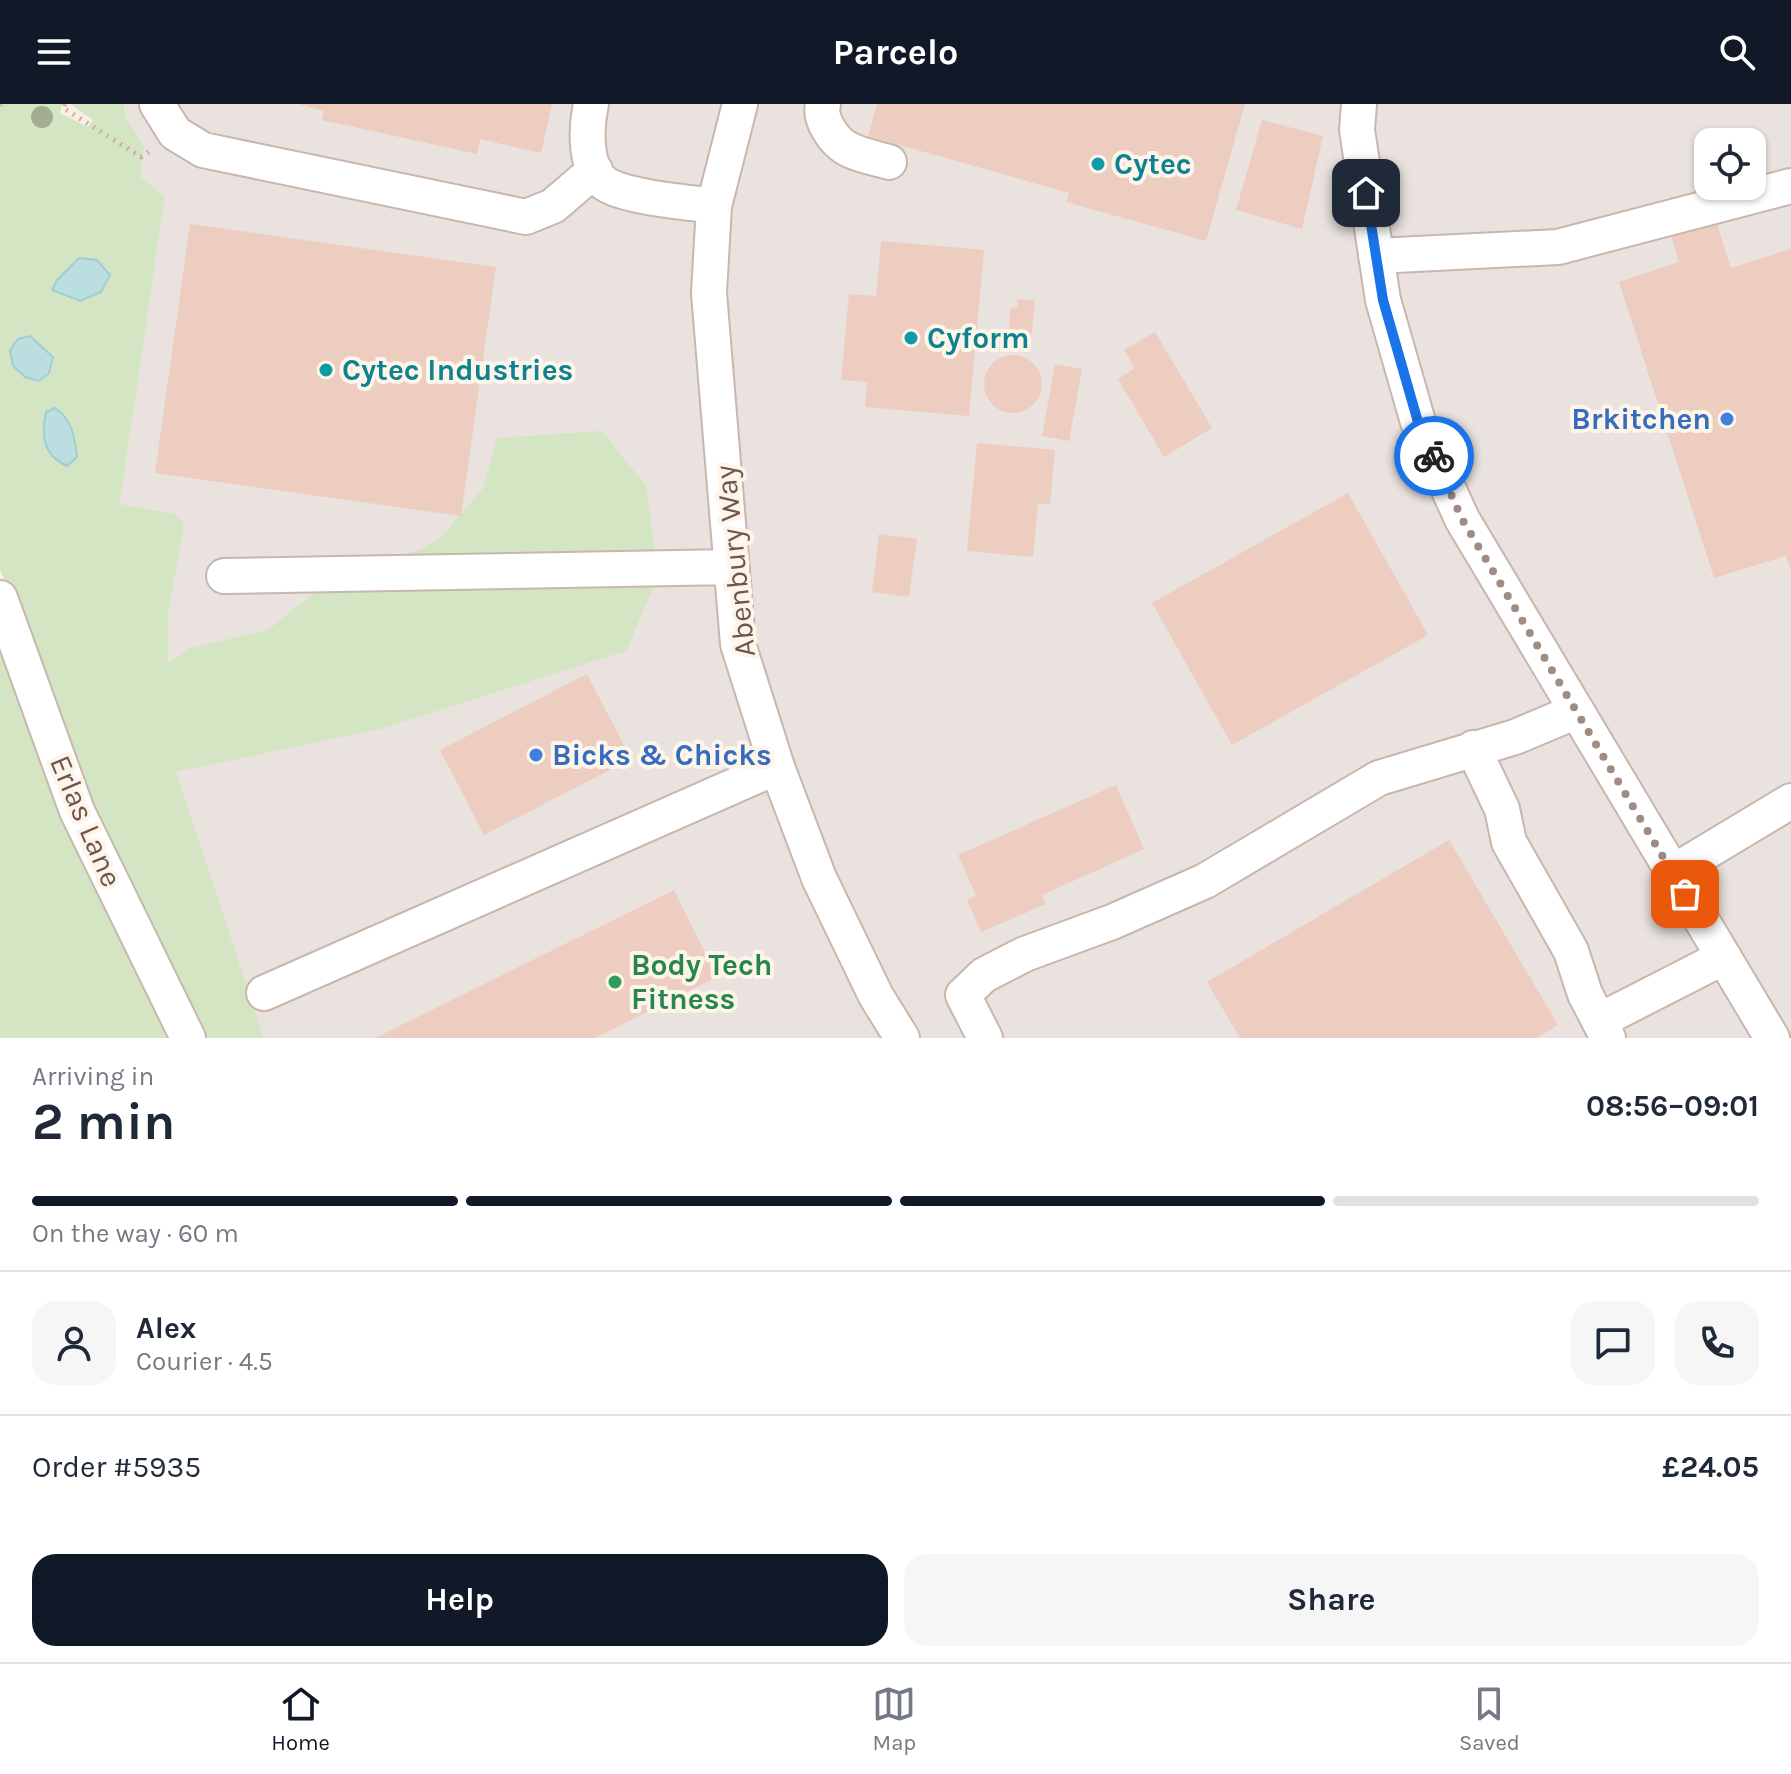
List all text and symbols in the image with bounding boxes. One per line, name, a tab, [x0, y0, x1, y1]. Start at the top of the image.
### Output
icon: menu	[32, 30, 76, 74]
icon: search	[1715, 30, 1759, 74]
text: Parcelo	[833, 31, 958, 73]
map controls	[1694, 128, 1766, 200]
button: locate	[1694, 128, 1766, 200]
place label: Cytec	[1114, 146, 1192, 182]
marker: Cytec	[1089, 155, 1107, 173]
pin	[1332, 159, 1400, 227]
icon: home	[1344, 171, 1388, 215]
place label: Cyform	[927, 320, 1029, 356]
marker: Cyform	[902, 329, 920, 347]
place label: Cytec Industries	[342, 352, 573, 388]
marker: Cytec Industries	[317, 361, 335, 379]
place label: Brkitchen	[1571, 401, 1711, 437]
marker: Brkitchen	[1718, 410, 1736, 428]
courier	[1394, 416, 1474, 496]
icon: bike	[1412, 434, 1456, 478]
street label: Abenbury Way	[707, 463, 763, 659]
place label: Bicks & Chicks	[552, 737, 772, 773]
marker: Bicks & Chicks	[527, 746, 545, 764]
street label: Erlas Lane	[42, 750, 130, 892]
pin	[1651, 860, 1719, 928]
icon: bag	[1663, 872, 1707, 916]
place label: Body Tech Fitness	[631, 947, 772, 1017]
marker: Body Tech Fitness	[606, 973, 624, 991]
text: Arriving in	[32, 1061, 154, 1092]
text: 08:56–09:01	[1586, 1088, 1759, 1124]
text: 2 min	[32, 1091, 175, 1152]
text: On the way · 60 m	[32, 1218, 239, 1249]
button: person	[32, 1301, 116, 1385]
button: chat	[1571, 1301, 1655, 1385]
button: phone	[1675, 1301, 1759, 1385]
text: Alex	[136, 1310, 196, 1346]
text: Courier · 4.5	[136, 1346, 273, 1377]
text: Order #5935	[32, 1449, 201, 1485]
text: £24.05	[1662, 1449, 1759, 1485]
button: Help	[32, 1554, 888, 1646]
button: Share	[904, 1554, 1759, 1646]
tab: Home	[271, 1682, 330, 1756]
tab: Map	[872, 1682, 916, 1756]
tab: Saved	[1459, 1682, 1520, 1756]

